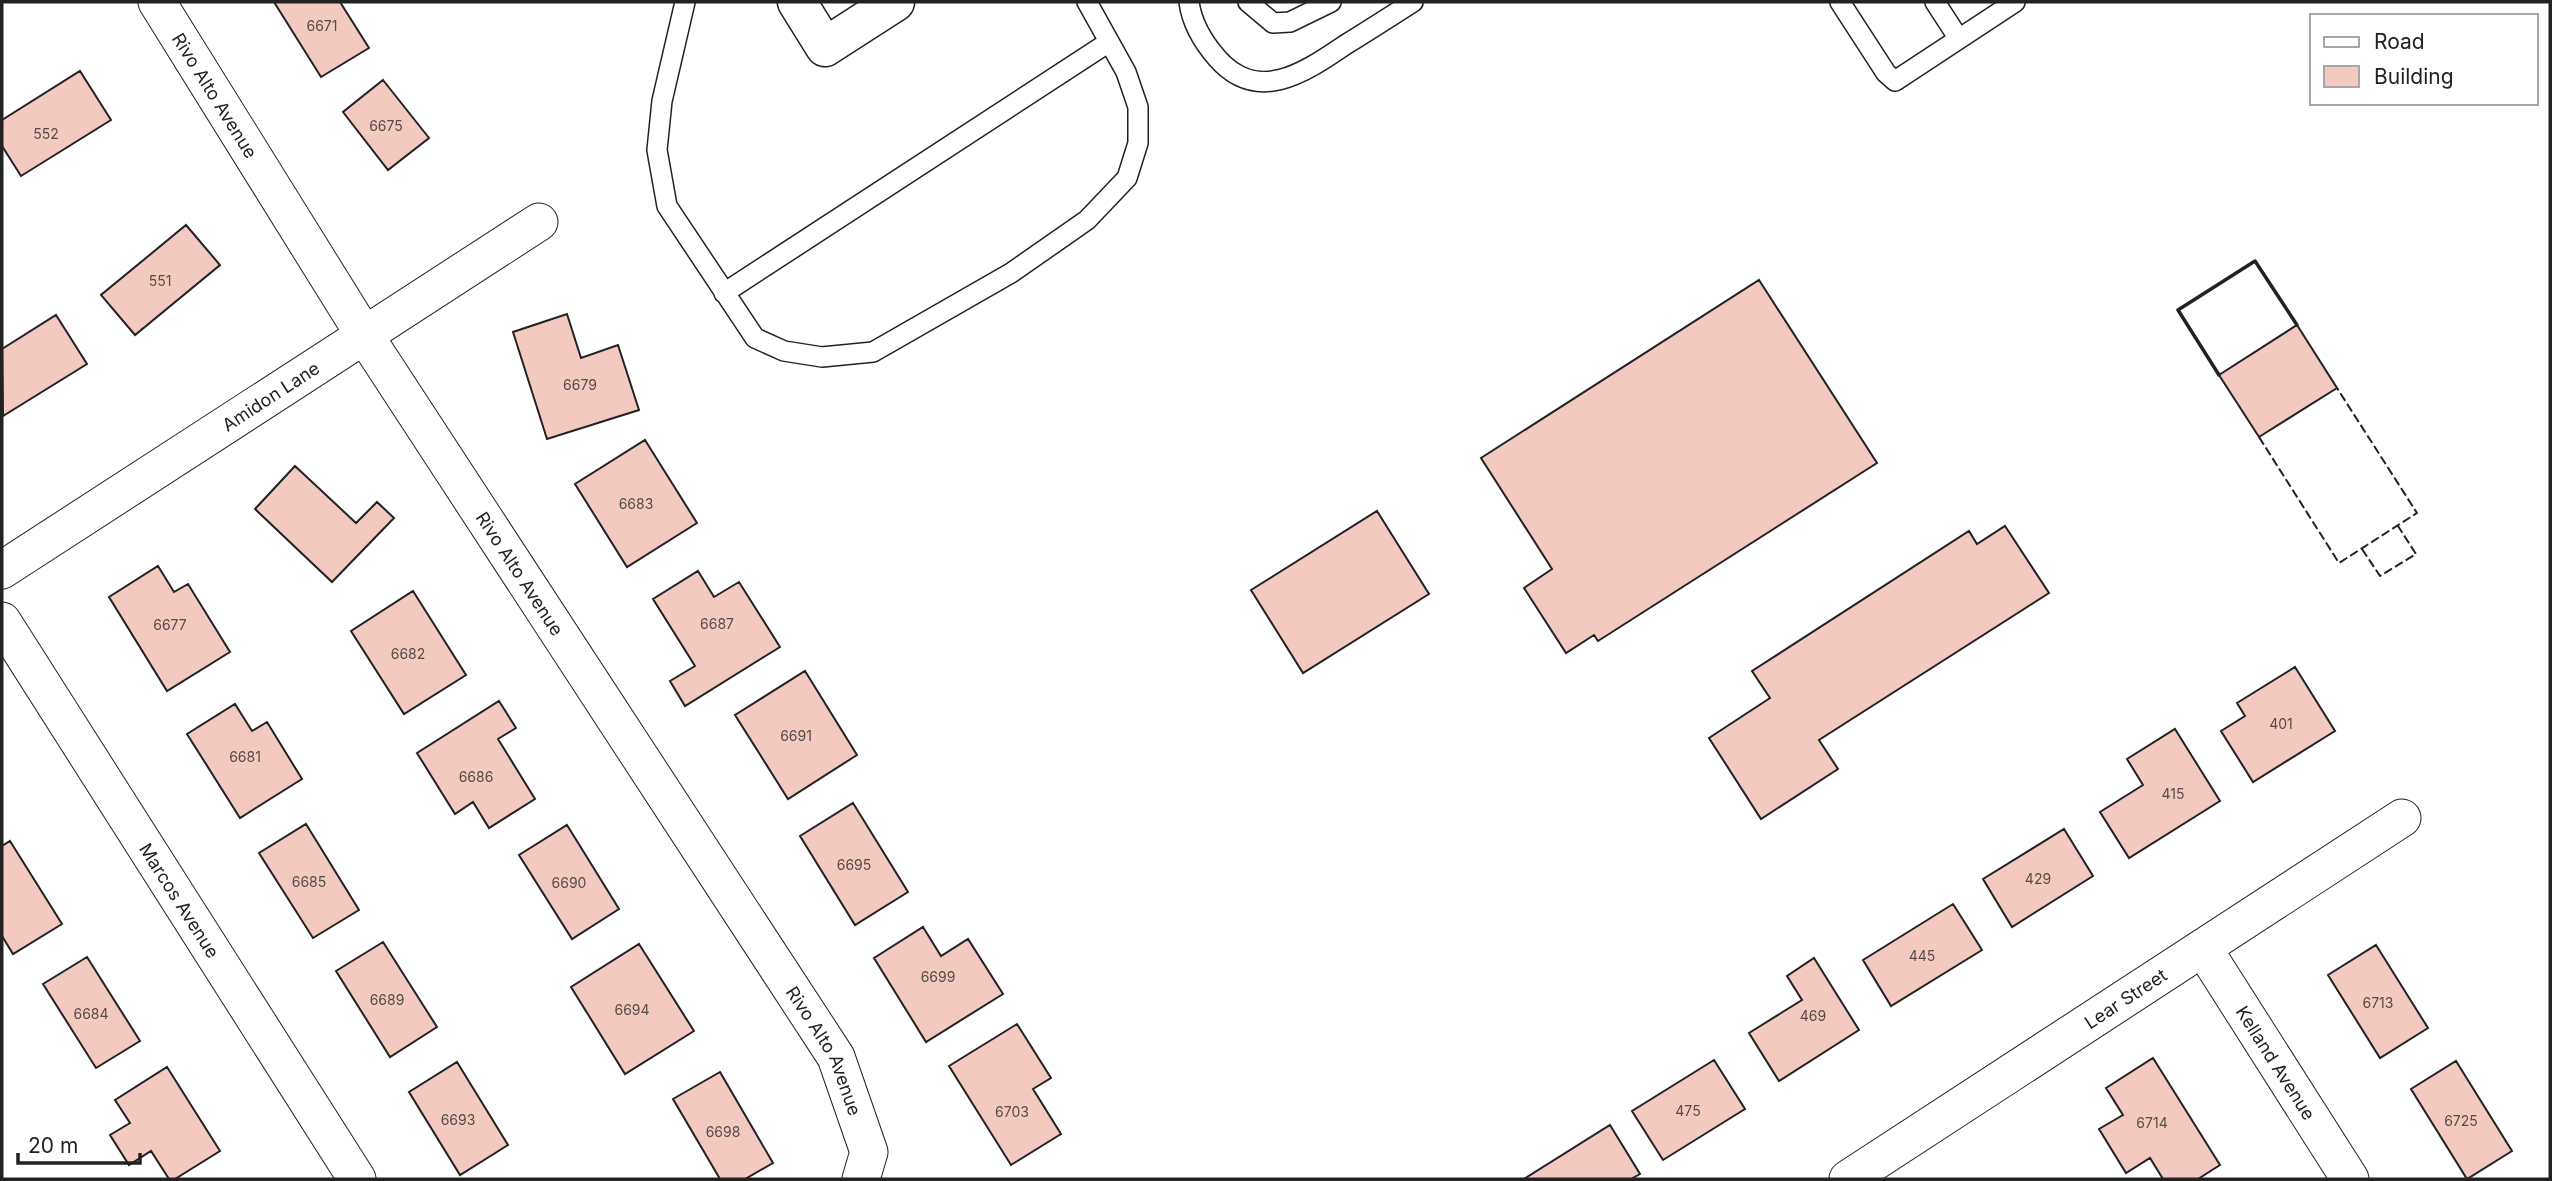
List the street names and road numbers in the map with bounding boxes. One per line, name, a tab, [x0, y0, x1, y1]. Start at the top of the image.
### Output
street label: Rivo Alto Avenue	[168, 29, 262, 162]
street label: Amidon Lane	[218, 357, 323, 435]
street label: Rivo Alto Avenue	[472, 508, 568, 639]
street label: Marcos Avenue	[135, 839, 224, 962]
street label: Lear Street	[2080, 964, 2170, 1033]
street label: Rivo Alto Avenue	[782, 982, 866, 1118]
street label: Kelland Avenue	[2232, 1002, 2320, 1124]

